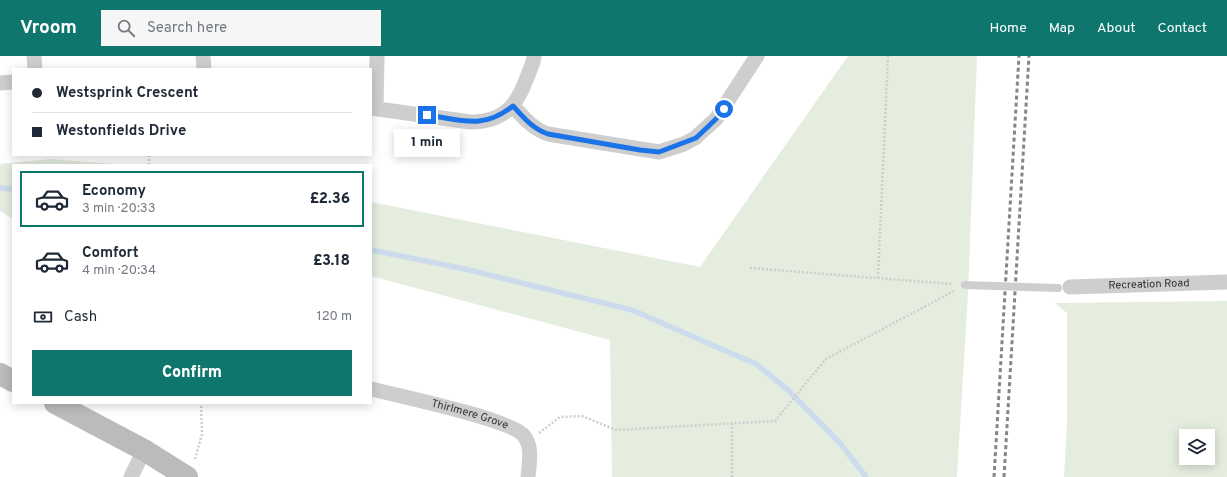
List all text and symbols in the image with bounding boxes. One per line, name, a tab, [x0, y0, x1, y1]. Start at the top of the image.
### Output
search box	[101, 10, 381, 46]
text: Vroom	[20, 16, 77, 40]
icon: search	[115, 17, 137, 39]
text: Search here	[147, 19, 227, 38]
text: Home	[990, 20, 1027, 37]
text: Map	[1049, 20, 1075, 37]
text: About	[1097, 20, 1136, 37]
text: Contact	[1158, 20, 1207, 37]
text: Westsprink Crescent	[56, 84, 198, 103]
route start	[715, 100, 733, 118]
route end	[418, 106, 436, 124]
text: Westonfields Drive	[56, 122, 186, 141]
callout: 1 min	[394, 129, 460, 157]
text: 1 min	[411, 135, 443, 151]
icon: car	[34, 181, 70, 217]
text: Economy	[82, 182, 146, 201]
text: £2.36	[310, 190, 350, 209]
text: 3 min · 20:33	[82, 201, 156, 217]
icon: car	[34, 243, 70, 279]
text: Comfort	[82, 244, 139, 263]
text: £3.18	[313, 252, 350, 271]
text: 4 min · 20:34	[82, 263, 156, 279]
street label: Recreation Road	[1108, 276, 1190, 293]
icon: cash	[32, 306, 54, 328]
text: Cash	[64, 308, 97, 327]
text: 120 m	[317, 309, 352, 325]
button: Confirm	[32, 350, 352, 396]
street label: Thirlmere Grove	[430, 396, 511, 433]
map controls	[1179, 429, 1215, 465]
button: layers	[1179, 429, 1215, 465]

